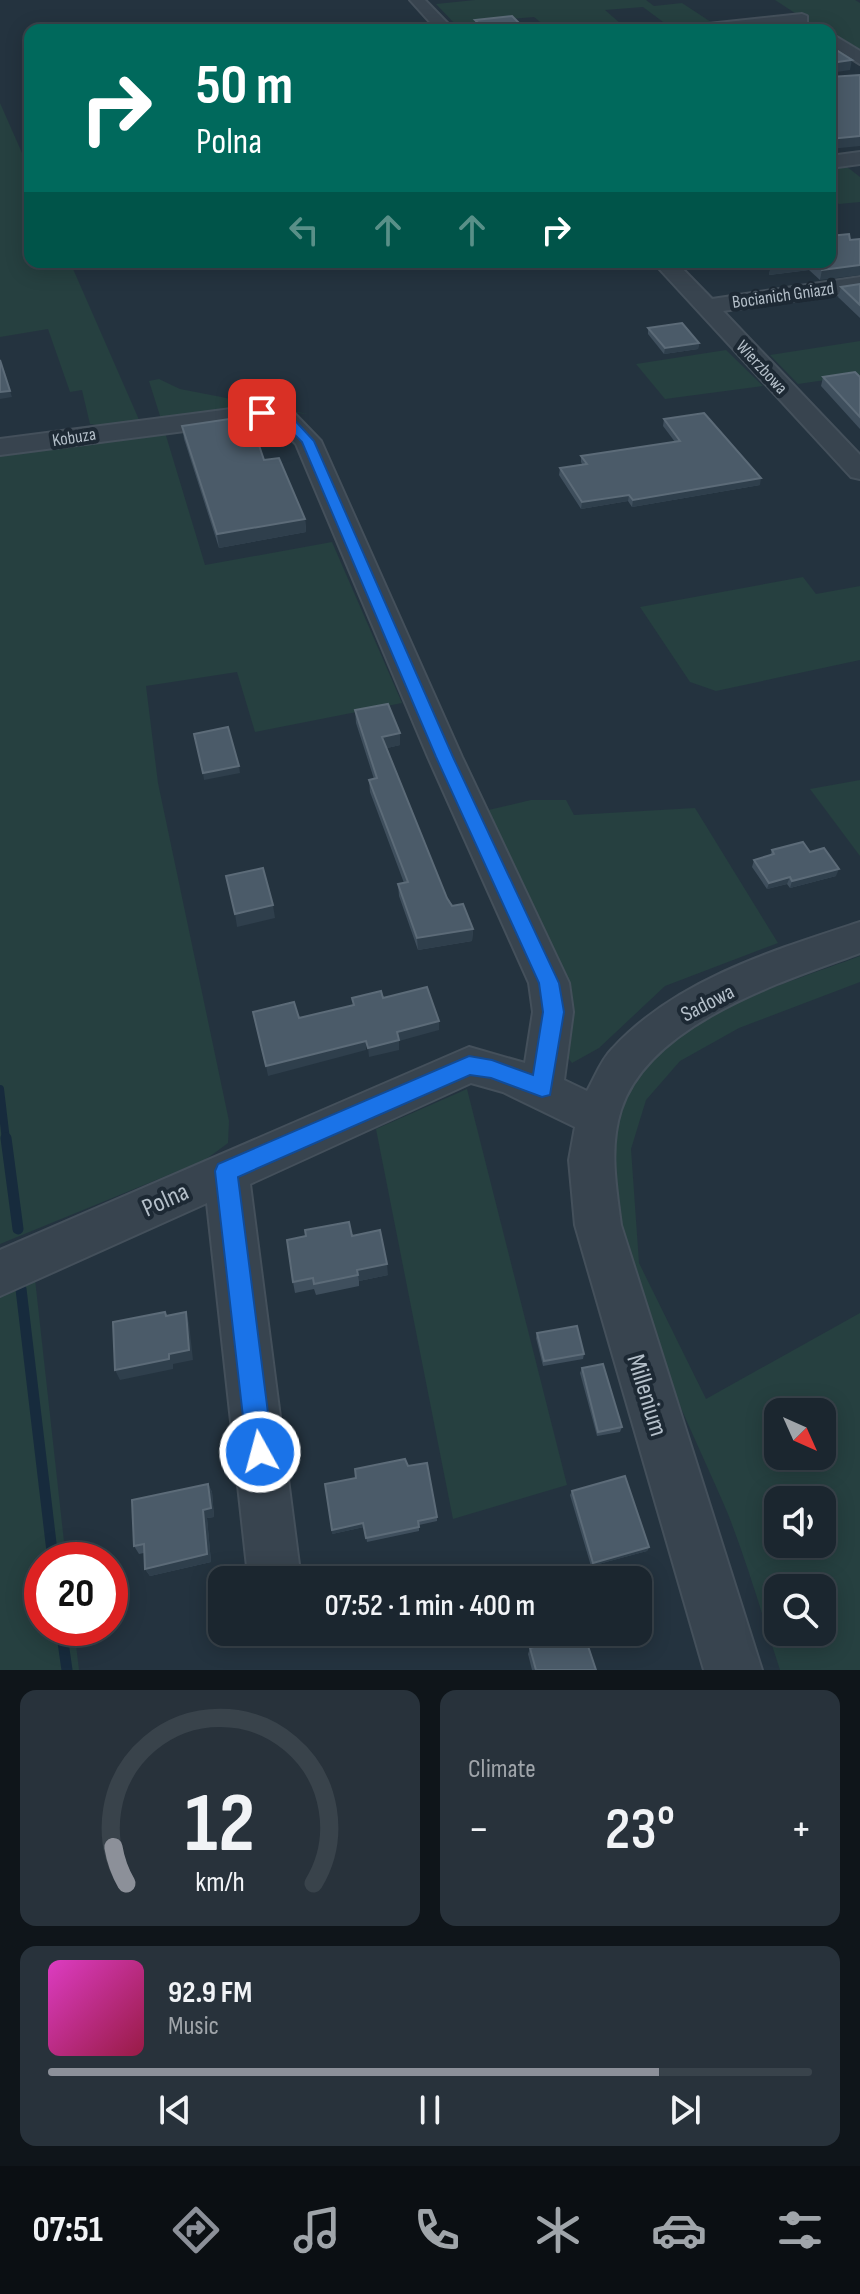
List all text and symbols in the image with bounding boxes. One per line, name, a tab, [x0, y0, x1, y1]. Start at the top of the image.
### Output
text: 50 m	[196, 53, 293, 120]
icon: right	[64, 56, 168, 160]
text: Polna	[196, 121, 262, 164]
icon: left	[282, 208, 326, 252]
icon: ahead	[366, 208, 410, 252]
icon: ahead	[450, 208, 494, 252]
icon: right	[534, 208, 578, 252]
street label: Bocianich Gniazd	[731, 278, 835, 313]
street label: Wierzbowa	[732, 336, 792, 399]
pin	[228, 379, 296, 447]
icon: arrive	[240, 391, 284, 435]
street label: Kobuza	[51, 424, 97, 451]
street label: Sadowa	[676, 978, 739, 1028]
street label: Polna	[137, 1176, 194, 1224]
street label: Millenium	[619, 1351, 674, 1440]
north arrow	[764, 1398, 836, 1470]
map controls	[764, 1398, 836, 1646]
position arrow	[218, 1410, 302, 1494]
button: sound	[764, 1486, 836, 1558]
speed limit sign: 20	[24, 1542, 128, 1646]
button: search	[764, 1574, 836, 1646]
text: 07:52 · 1 min · 400 m	[325, 1588, 535, 1624]
text: Climate	[468, 1754, 536, 1785]
text: 12	[185, 1775, 255, 1875]
text: 23°	[605, 1794, 675, 1866]
text: −	[468, 1803, 490, 1856]
text: +	[790, 1803, 812, 1856]
text: km/h	[195, 1865, 245, 1900]
text: 92.9 FM	[168, 1975, 252, 2011]
text: Music	[168, 2011, 219, 2042]
icon: previous	[153, 2088, 197, 2132]
icon: pause	[408, 2088, 452, 2132]
icon: next	[663, 2088, 707, 2132]
icon: directions	[168, 2202, 224, 2258]
icon: music	[289, 2202, 345, 2258]
icon: phone	[409, 2202, 465, 2258]
icon: climate	[530, 2202, 586, 2258]
icon: car	[651, 2202, 707, 2258]
icon: filters	[772, 2202, 828, 2258]
text: 07:51	[32, 2209, 103, 2252]

